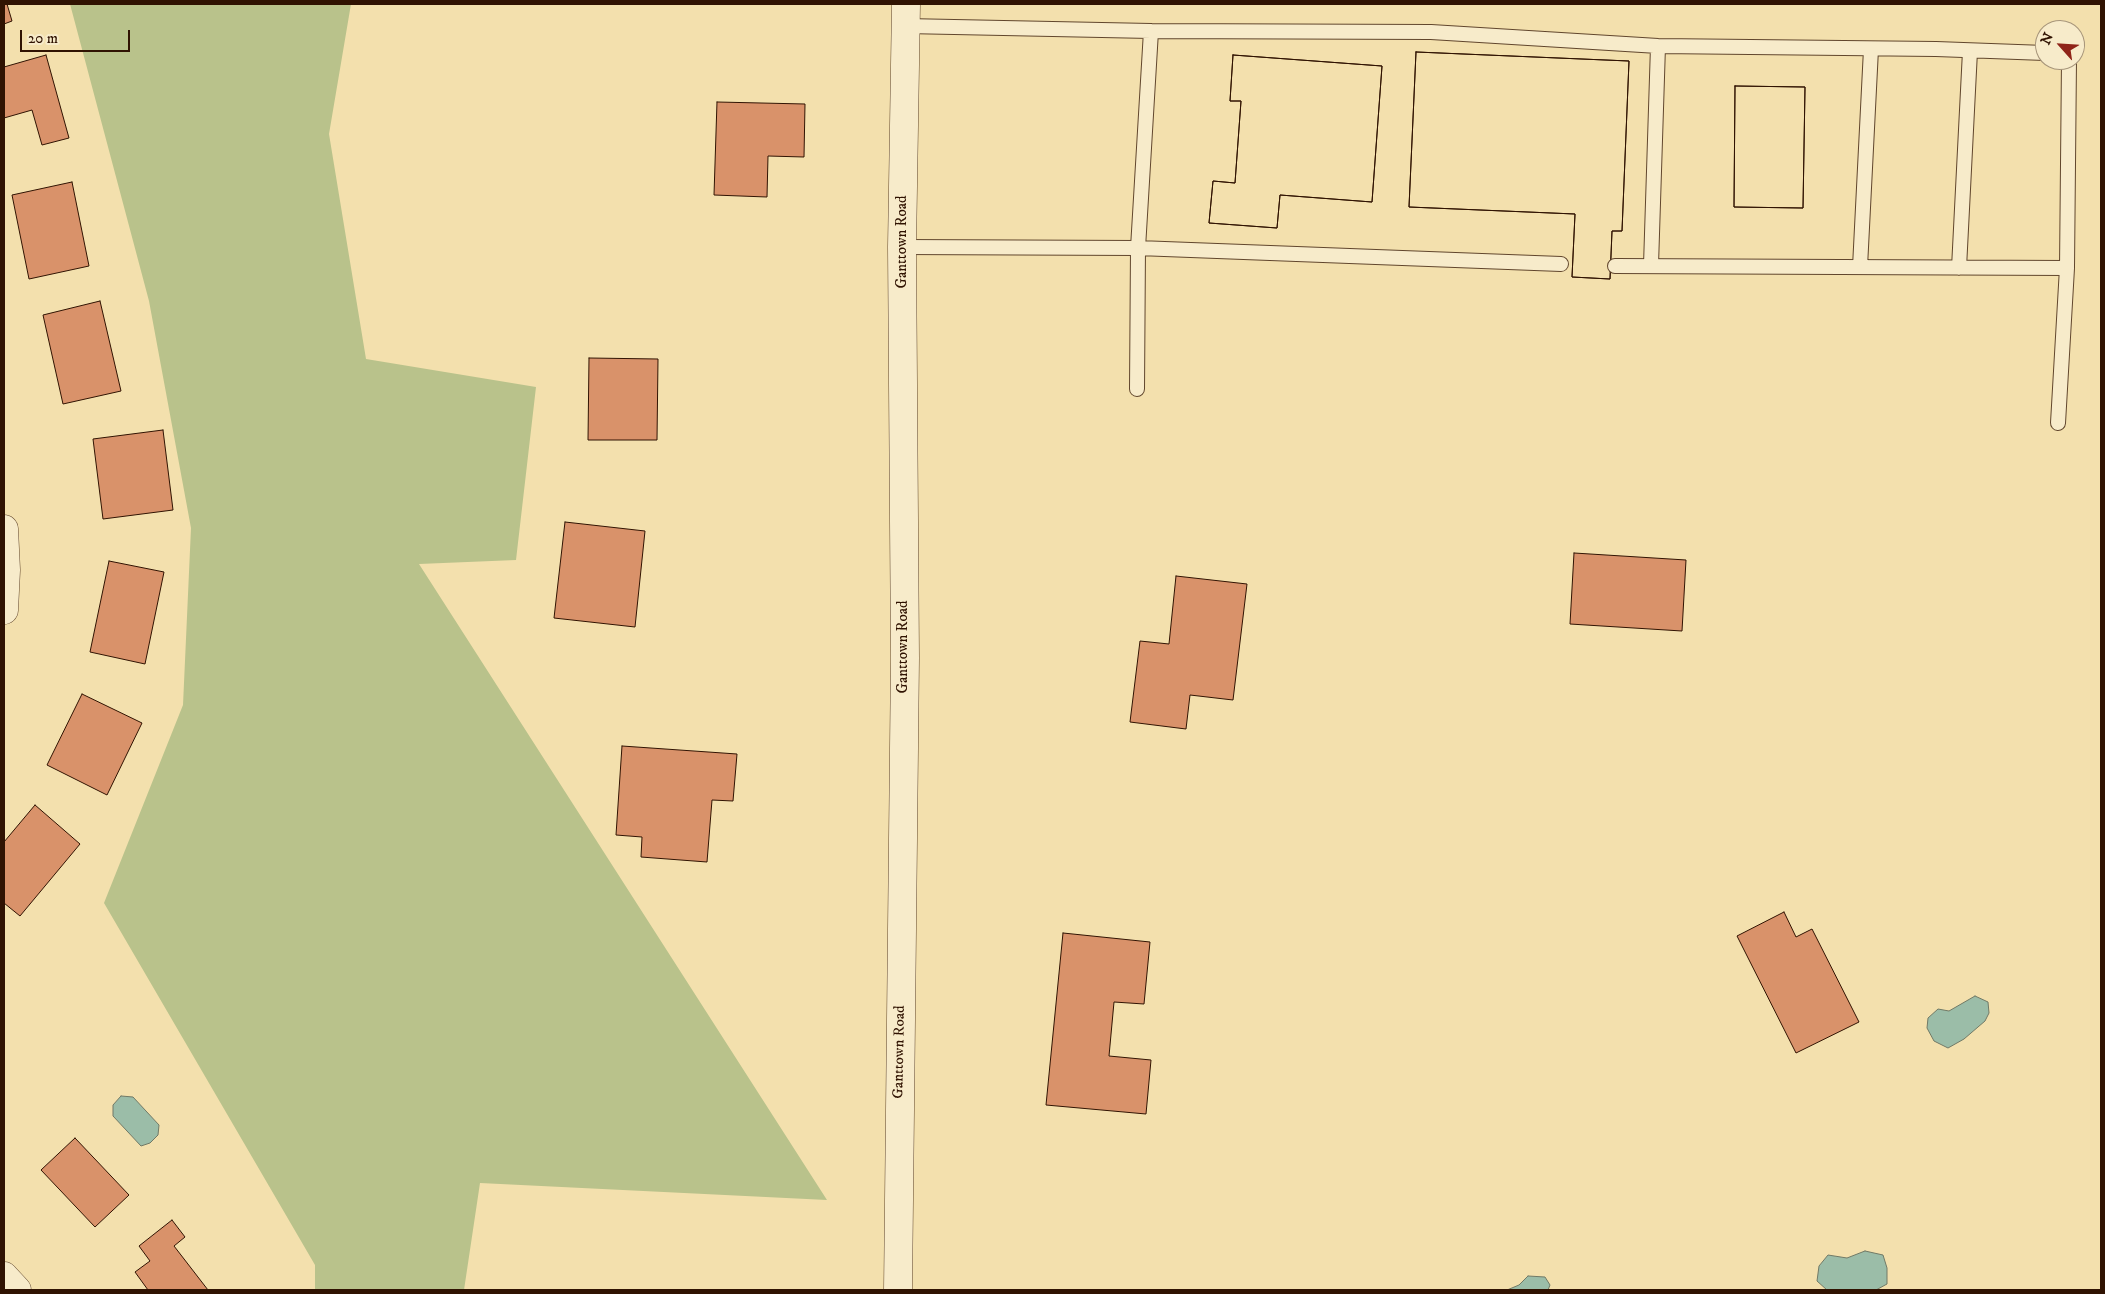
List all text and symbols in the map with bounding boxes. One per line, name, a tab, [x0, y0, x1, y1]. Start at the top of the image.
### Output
scale bar	[22, 20, 132, 52]
north arrow	[2035, 20, 2085, 70]
text: 20 m	[28, 29, 58, 48]
text: N	[2037, 30, 2058, 48]
street label: Ganttown Road	[894, 195, 912, 289]
street label: Ganttown Road	[895, 600, 913, 694]
street label: Ganttown Road	[890, 1005, 910, 1099]

